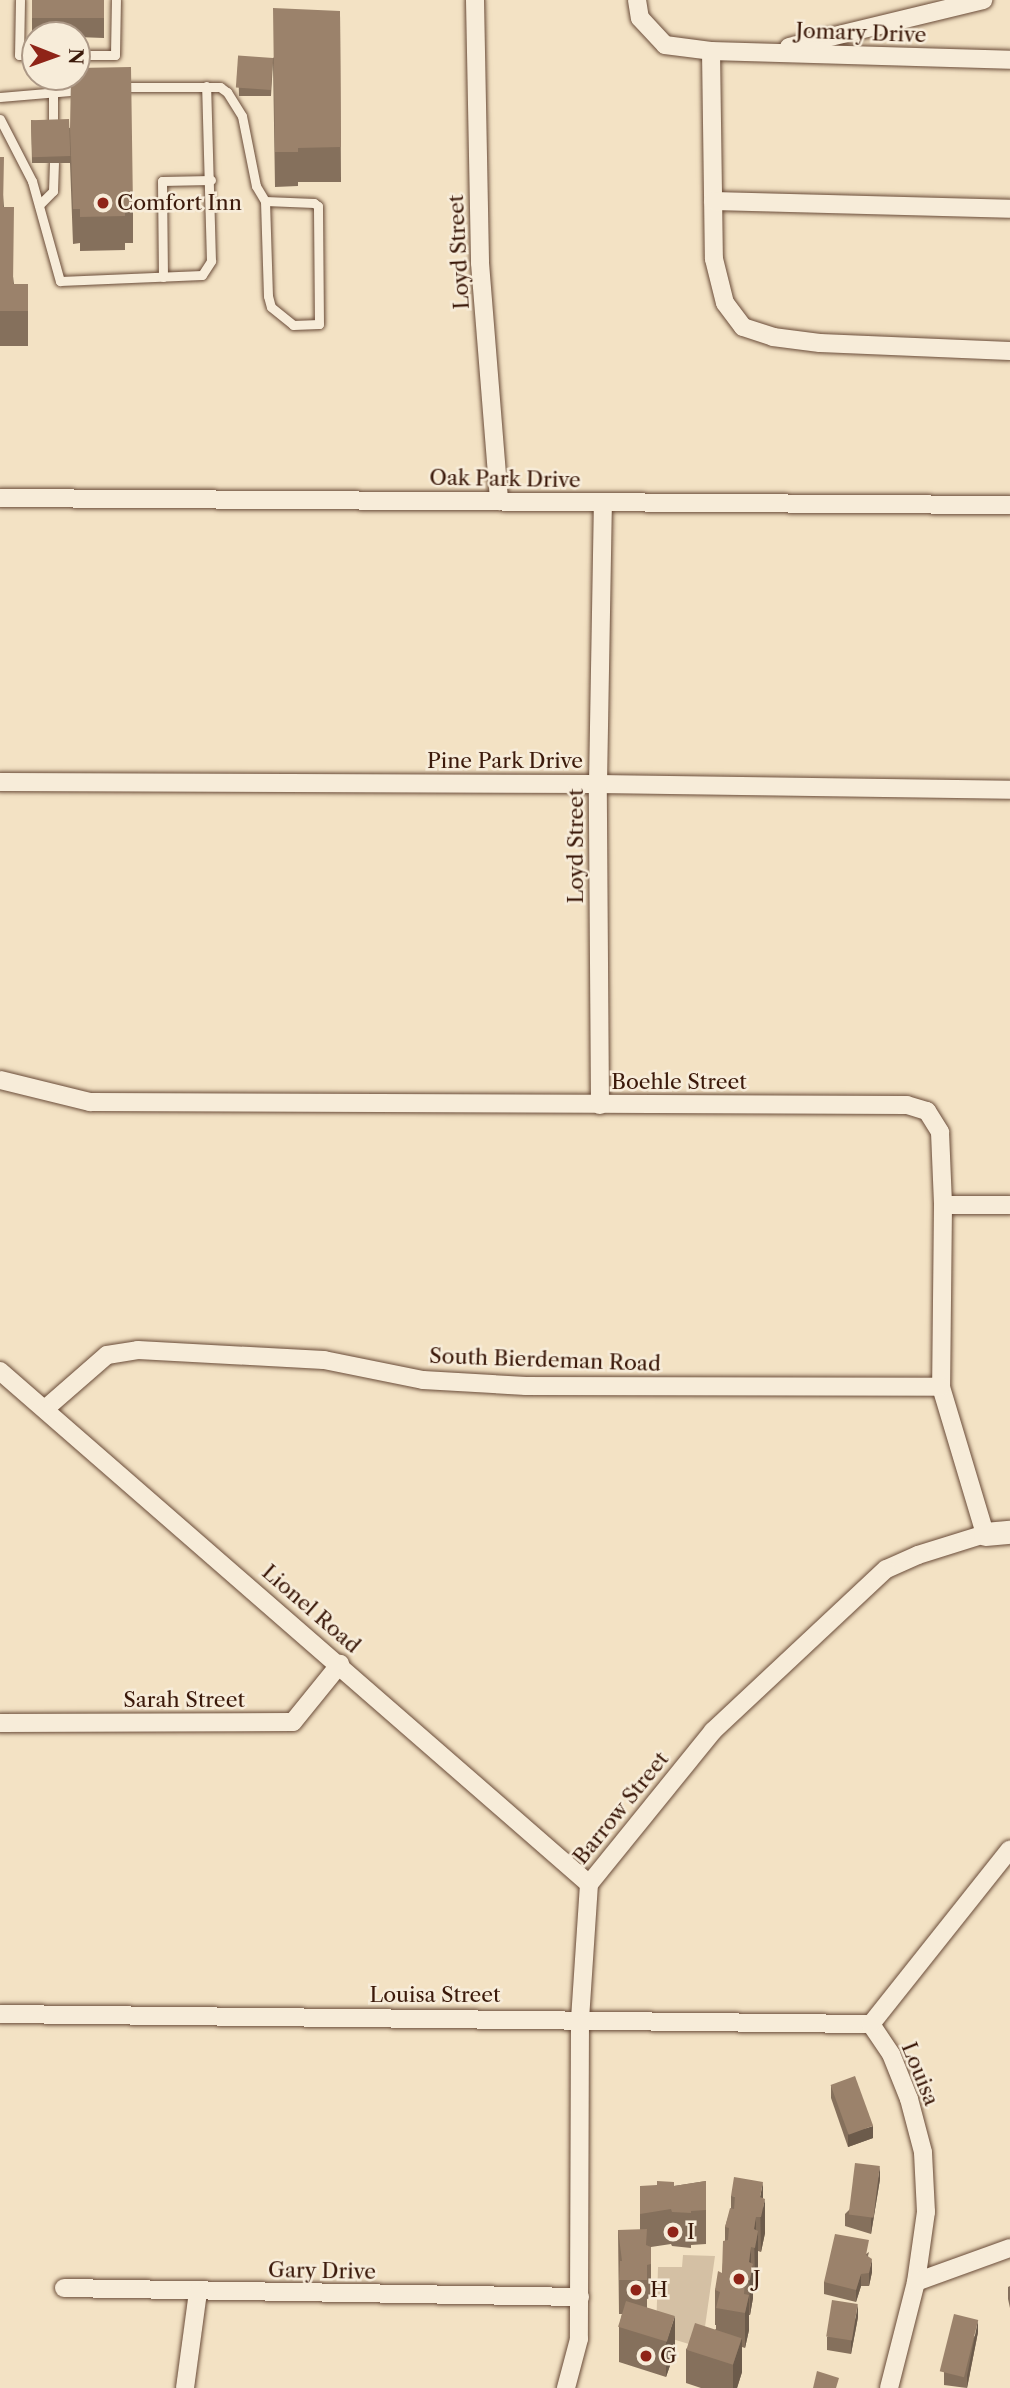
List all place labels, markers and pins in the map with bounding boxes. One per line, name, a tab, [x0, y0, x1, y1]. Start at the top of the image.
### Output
place label: Comfort Inn	[117, 190, 242, 216]
marker: Comfort Inn	[95, 195, 111, 211]
place label: I	[687, 2219, 695, 2245]
marker: I	[665, 2224, 681, 2240]
place label: J	[753, 2266, 761, 2292]
marker: J	[731, 2271, 747, 2287]
place label: H	[650, 2277, 668, 2303]
marker: H	[628, 2282, 644, 2298]
place label: G	[660, 2343, 677, 2369]
marker: G	[638, 2348, 654, 2364]

